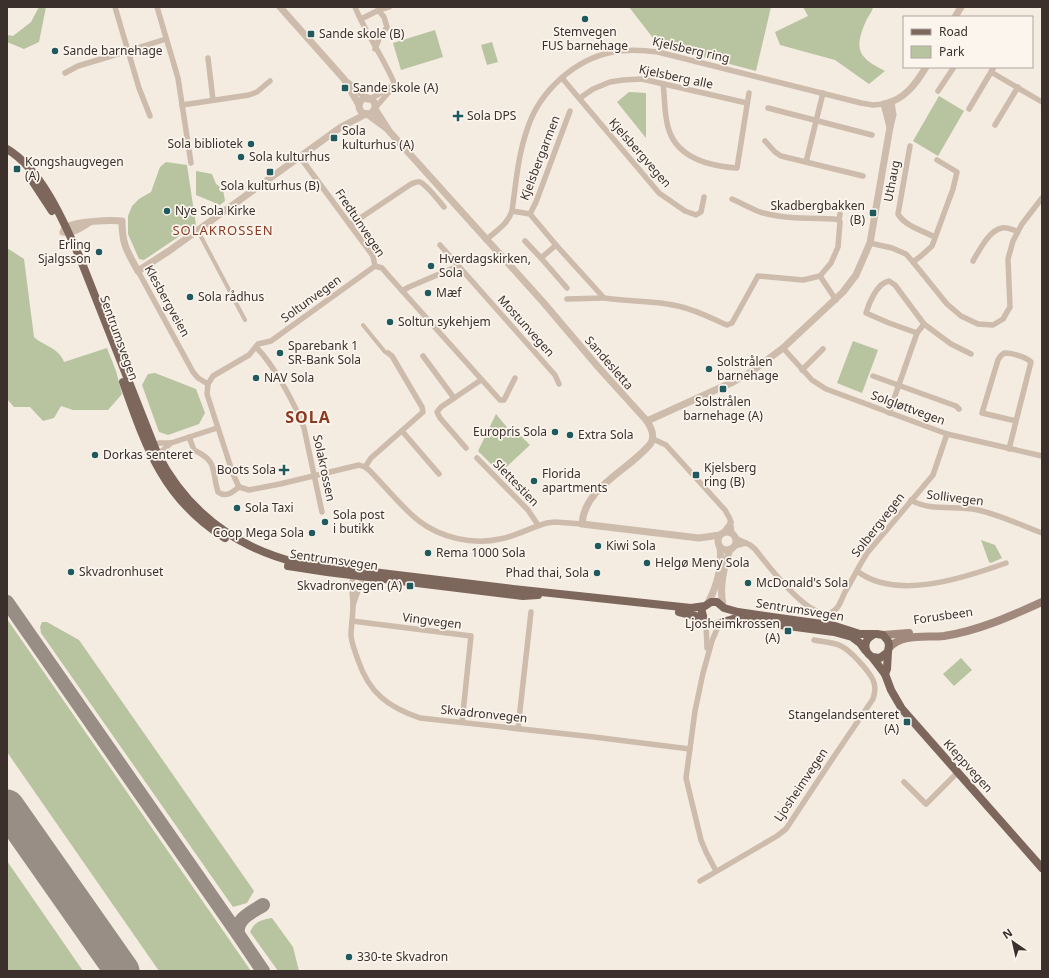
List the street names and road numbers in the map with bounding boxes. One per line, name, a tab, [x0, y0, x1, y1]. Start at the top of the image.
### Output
street label: Kjelsberg ring	[651, 32, 731, 67]
street label: Kjelsberg alle	[637, 60, 715, 93]
street label: Kjelsbergarmen	[516, 113, 564, 203]
street label: Kjelsbergvegen	[605, 114, 675, 191]
street label: Uthaug	[879, 159, 904, 203]
street label: Fredtunvegen	[331, 185, 389, 260]
street label: Klesbergveien	[141, 262, 194, 340]
street label: Soltunvegen	[277, 271, 344, 326]
street label: Mostunvegen	[494, 291, 559, 360]
street label: Sentrumsvegen	[96, 293, 143, 382]
street label: Sandesletta	[581, 332, 637, 393]
street label: Solgløttvegen	[869, 386, 948, 429]
street label: Solakrossen	[309, 433, 340, 503]
street label: Slettestien	[490, 455, 543, 510]
street label: Sollivegen	[925, 486, 985, 509]
street label: Solbergvegen	[847, 489, 908, 561]
street label: Sentrumsvegen	[289, 545, 379, 574]
street label: Sentrumsvegen	[755, 594, 845, 625]
street label: Forusbeen	[912, 603, 974, 628]
street label: Vingvegen	[401, 608, 463, 633]
street label: Skvadronvegen	[440, 701, 528, 727]
street label: Kleppvegen	[940, 735, 997, 796]
street label: Ljosheimvegen	[770, 745, 831, 825]

